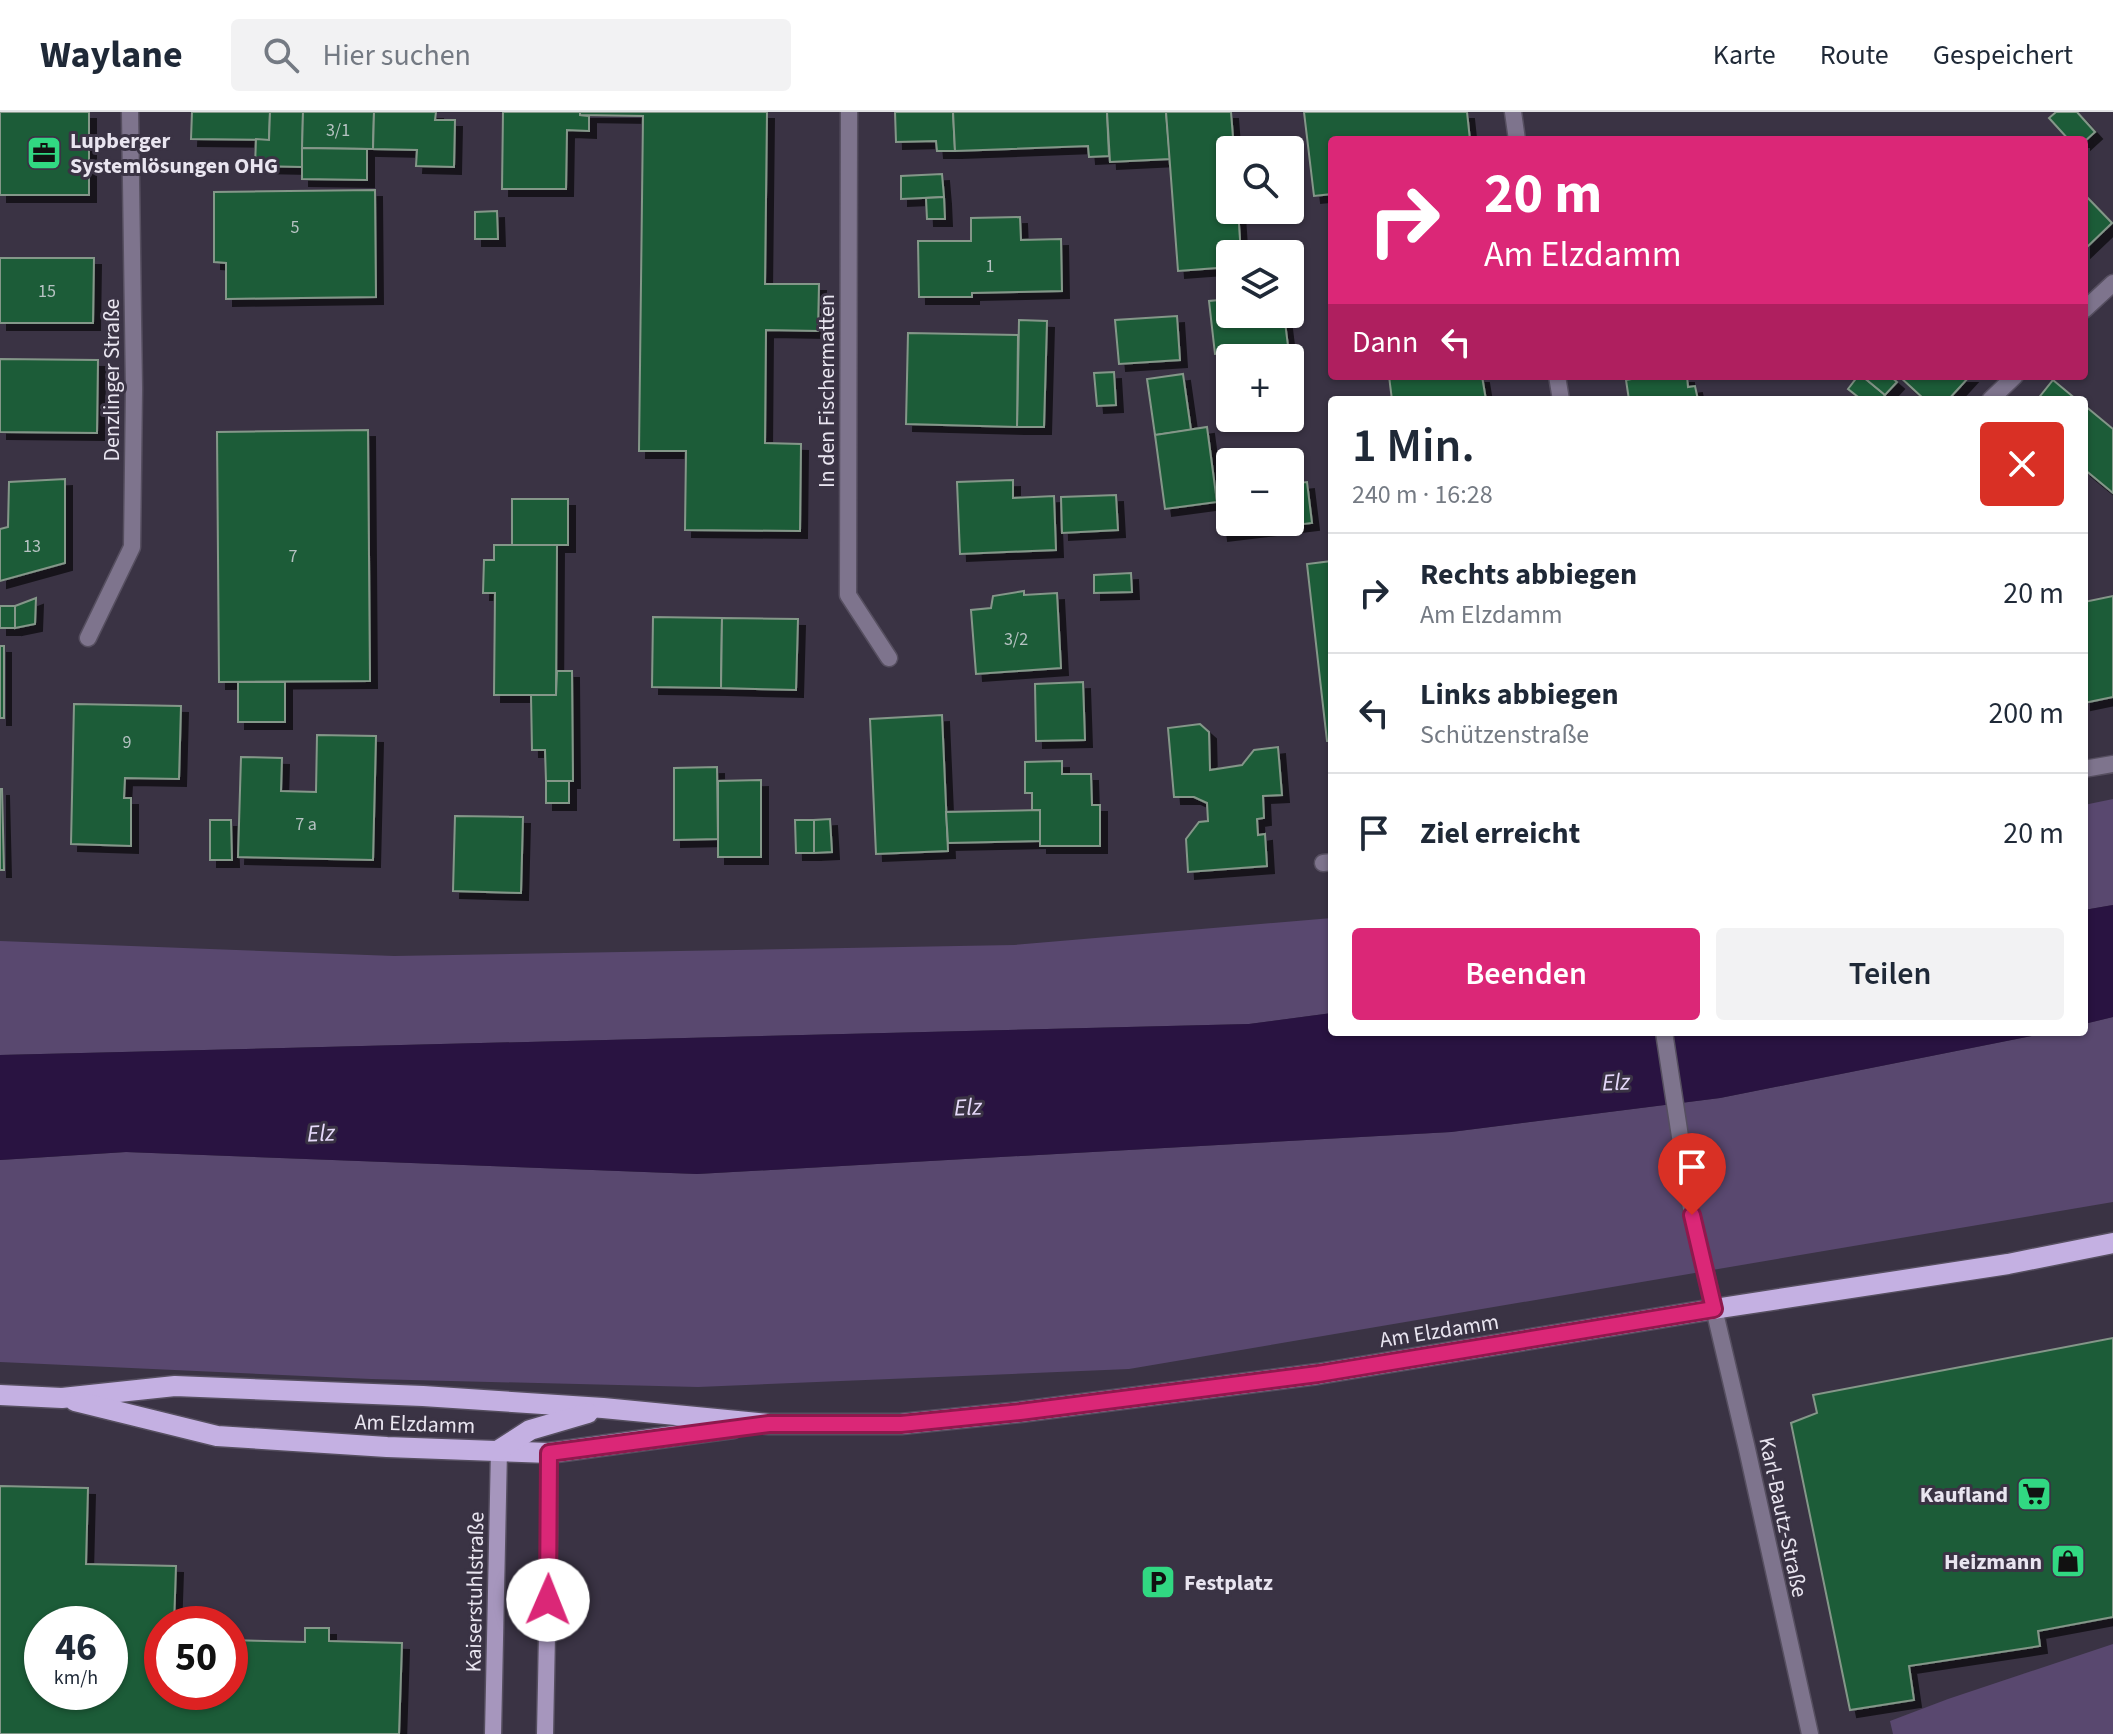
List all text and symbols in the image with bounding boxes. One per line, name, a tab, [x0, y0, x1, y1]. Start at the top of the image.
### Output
search box	[231, 19, 791, 91]
text: Waylane	[40, 28, 183, 82]
icon: search	[259, 33, 303, 77]
text: Hier suchen	[323, 34, 471, 77]
text: Karte	[1713, 35, 1776, 75]
text: Route	[1820, 35, 1889, 75]
text: Gespeichert	[1933, 35, 2073, 75]
house number: 3/1	[326, 118, 350, 143]
place label: Lupberger Systemlösungen OHG	[70, 125, 278, 182]
office icon: Lupberger Systemlösungen OHG	[25, 134, 63, 172]
map controls	[1216, 136, 1304, 536]
button: search	[1216, 136, 1304, 224]
text: 20 m	[1484, 155, 1602, 234]
icon: right	[1352, 168, 1456, 272]
house number: 5	[291, 215, 300, 240]
text: Am Elzdamm	[1484, 229, 1682, 280]
button: layers	[1216, 240, 1304, 328]
house number: 1	[986, 254, 994, 279]
house number: 15	[38, 279, 56, 304]
street label: In den Fischermatten	[811, 294, 843, 488]
street label: Denzlinger Straße	[96, 298, 128, 462]
icon: left	[1434, 320, 1478, 364]
text: Dann	[1352, 321, 1418, 364]
button: +	[1216, 344, 1304, 432]
text: 1 Min.	[1352, 412, 1475, 480]
button: close	[1980, 422, 2064, 506]
button: −	[1216, 448, 1304, 536]
text: 240 m · 16:28	[1352, 476, 1493, 513]
house number: 13	[23, 534, 41, 559]
house number: 7	[289, 544, 298, 569]
text: Rechts abbiegen	[1420, 553, 1637, 596]
icon: right	[1352, 571, 1396, 615]
text: 20 m	[2003, 572, 2064, 615]
text: Am Elzdamm	[1420, 596, 1563, 633]
house number: 3/2	[1004, 627, 1028, 652]
text: Links abbiegen	[1420, 673, 1619, 716]
icon: left	[1352, 691, 1396, 735]
text: 200 m	[1988, 692, 2064, 735]
text: Schützenstraße	[1420, 716, 1589, 753]
house number: 9	[123, 730, 132, 755]
icon: arrive	[1352, 811, 1396, 855]
house number: 7 a	[295, 812, 317, 837]
text: Ziel erreicht	[1420, 812, 1580, 855]
text: 20 m	[2003, 812, 2064, 855]
button: Beenden	[1352, 928, 1700, 1020]
button: Teilen	[1716, 928, 2064, 1020]
water label: Elz	[1601, 1064, 1632, 1100]
water label: Elz	[953, 1089, 984, 1125]
water label: Elz	[306, 1115, 337, 1151]
pin	[1658, 1133, 1726, 1215]
icon: arrive	[1670, 1145, 1714, 1189]
street label: Am Elzdamm	[1377, 1306, 1501, 1356]
street label: Am Elzdamm	[354, 1406, 476, 1442]
street label: Karl-Bautz-Straße	[1750, 1434, 1816, 1600]
supermarket icon: Kaufland	[2015, 1475, 2053, 1513]
place label: Kaufland	[1920, 1479, 2008, 1511]
street label: Kaiserstuhlstraße	[458, 1511, 492, 1673]
shop icon: Heizmann	[2049, 1542, 2087, 1580]
place label: Heizmann	[1944, 1546, 2042, 1578]
position arrow	[506, 1558, 590, 1642]
parking icon: Festplatz	[1139, 1563, 1177, 1601]
place label: Festplatz	[1184, 1567, 1273, 1599]
speed limit sign: 50	[144, 1606, 248, 1710]
text: 46	[55, 1619, 97, 1676]
text: km/h	[54, 1664, 98, 1692]

